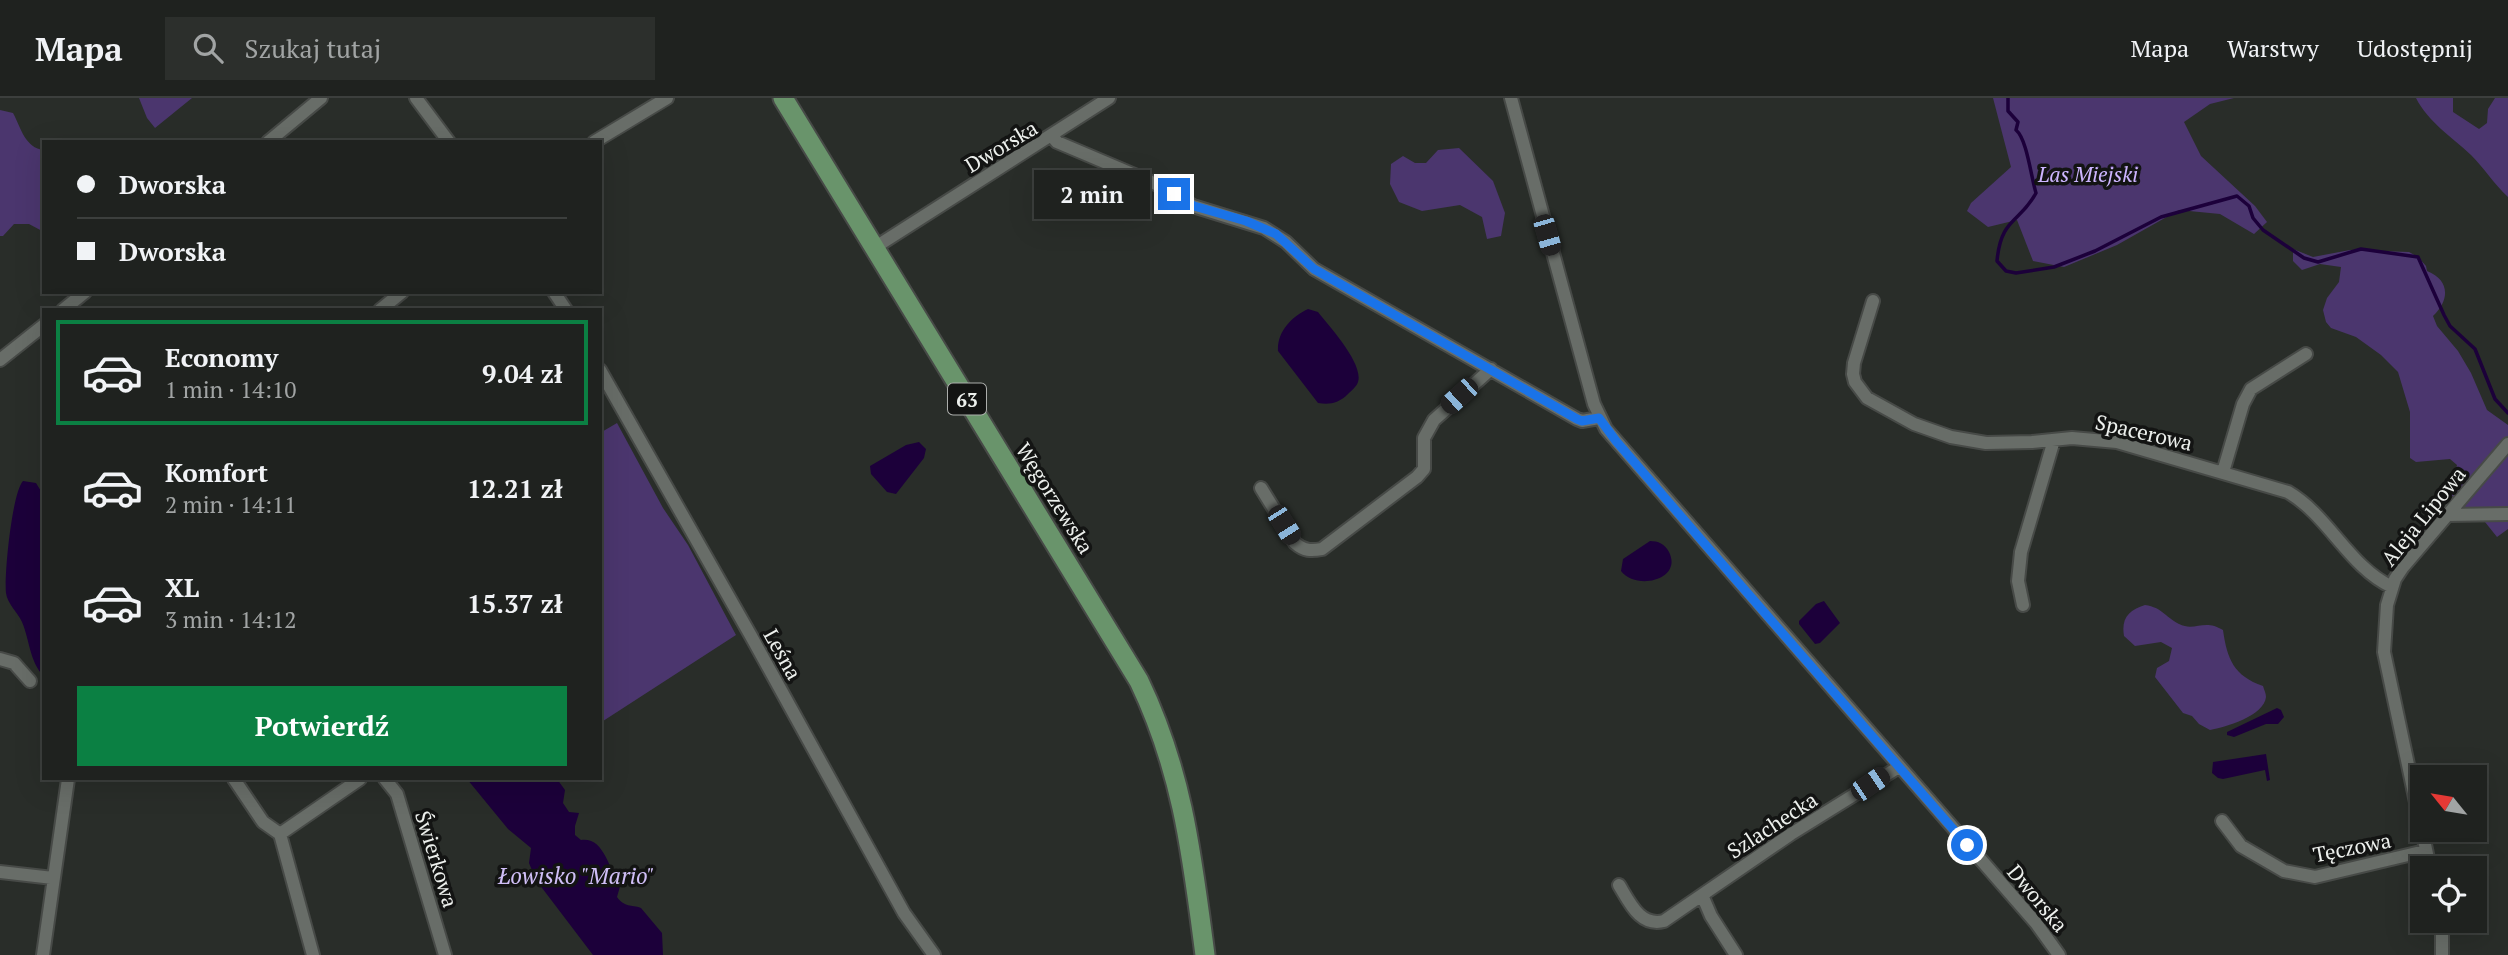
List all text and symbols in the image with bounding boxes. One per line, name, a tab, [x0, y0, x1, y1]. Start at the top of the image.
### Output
search box	[165, 17, 655, 80]
text: Mapa	[35, 27, 123, 70]
icon: search	[189, 29, 227, 67]
text: Szukaj tutaj	[245, 31, 381, 65]
text: Mapa	[2130, 32, 2189, 64]
text: Warstwy	[2227, 32, 2319, 64]
text: Udostępnij	[2357, 32, 2473, 64]
street label: Dworska	[959, 113, 1043, 179]
park label: Las Miejski	[2037, 160, 2138, 188]
text: Dworska	[119, 167, 226, 201]
callout: 2 min	[1034, 170, 1150, 218]
route end	[1158, 178, 1190, 210]
text: 2 min	[1061, 179, 1123, 210]
car	[1532, 212, 1563, 258]
text: Dworska	[119, 234, 226, 268]
text: Economy	[165, 340, 278, 374]
icon: car	[81, 341, 144, 404]
text: 9.04 zł	[482, 356, 563, 390]
text: 1 min · 14:10	[165, 374, 297, 405]
car	[1437, 374, 1482, 418]
road number: 63	[948, 384, 986, 414]
street label: Spacerowa	[2093, 407, 2196, 457]
street label: Węgorzewska	[1010, 437, 1100, 559]
text: Komfort	[165, 455, 268, 489]
icon: car	[81, 456, 144, 519]
street label: Aleja Lipowa	[2374, 460, 2472, 571]
text: 12.21 zł	[467, 471, 563, 505]
text: 2 min · 14:11	[165, 489, 297, 520]
car	[1264, 502, 1305, 548]
text: XL	[165, 570, 199, 604]
icon: car	[81, 571, 144, 634]
text: 15.37 zł	[467, 586, 563, 620]
text: 3 min · 14:12	[165, 604, 297, 635]
street label: Leśna	[758, 623, 809, 685]
button: Potwierdź	[77, 686, 567, 766]
car	[1847, 764, 1894, 804]
north arrow	[2410, 765, 2487, 842]
map controls	[2410, 765, 2487, 933]
street label: Szlachecka	[1721, 785, 1823, 865]
street label: Świerkowa	[409, 807, 465, 911]
street label: Tęczowa	[2311, 826, 2394, 868]
route start	[1951, 829, 1983, 861]
button: locate	[2410, 856, 2487, 933]
street label: Dworska	[2002, 858, 2075, 938]
water label: Łowisko "Mario"	[497, 860, 654, 891]

